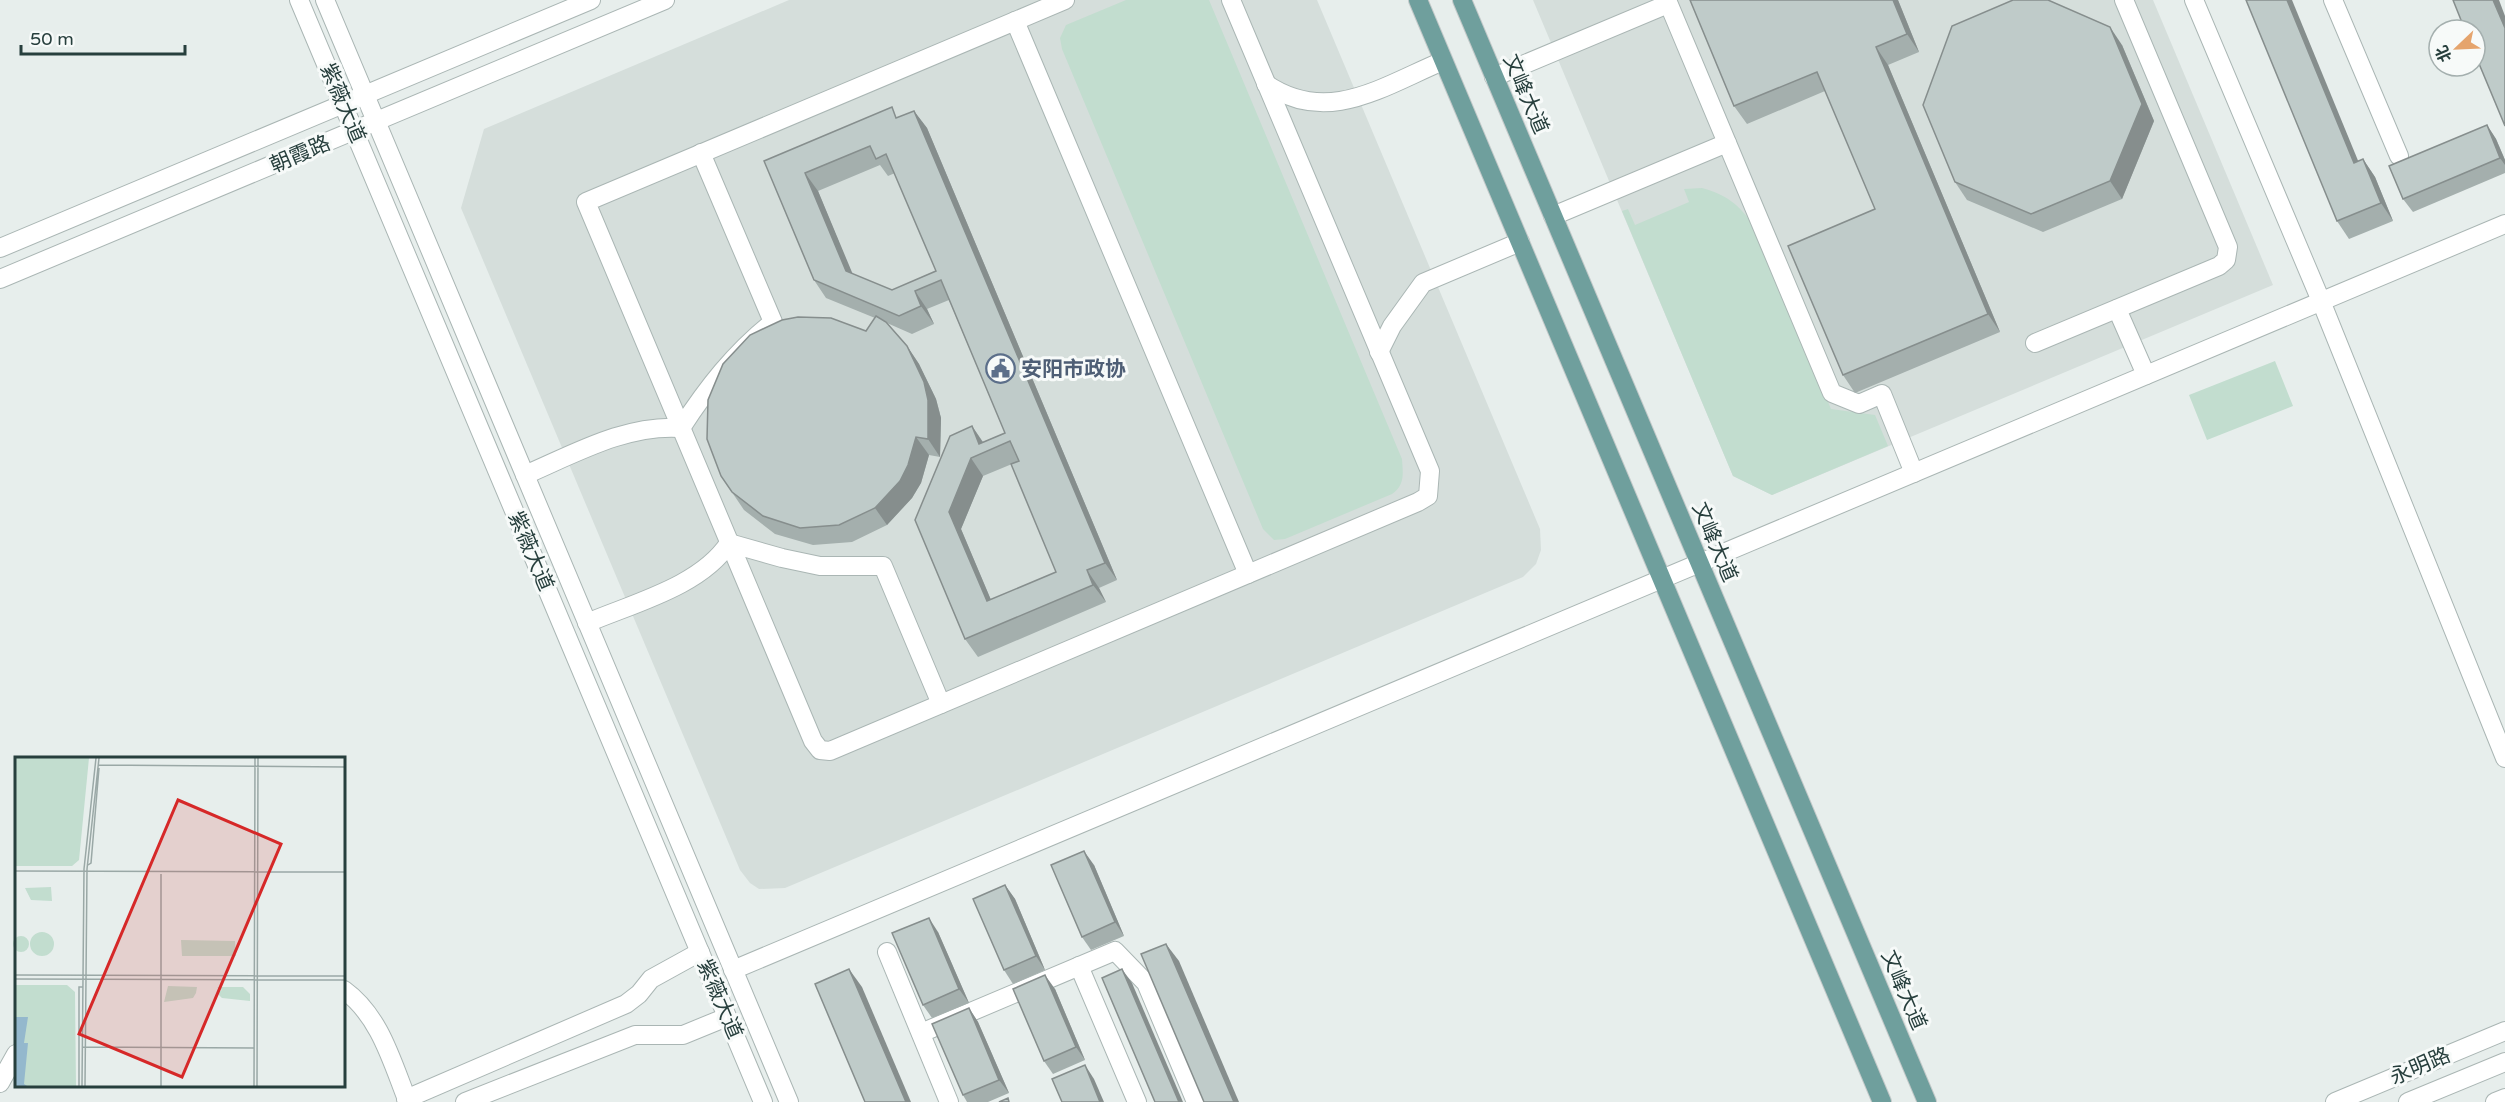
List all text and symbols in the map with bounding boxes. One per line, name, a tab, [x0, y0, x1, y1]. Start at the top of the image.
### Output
scale bar	[21, 18, 184, 56]
north arrow	[2427, 18, 2487, 78]
text: 50 m	[30, 28, 74, 50]
text: 北	[2432, 42, 2456, 65]
street label: 文峰大道	[1498, 51, 1553, 138]
street label: 紫薇大道	[315, 60, 370, 147]
street label: 朝霞路	[266, 131, 334, 178]
public building icon: 安阳市政协	[984, 353, 1016, 385]
place label: 安阳市政协	[1021, 357, 1126, 382]
street label: 文峰大道	[1687, 499, 1742, 586]
street label: 紫薇大道	[503, 508, 558, 595]
inset map	[15, 757, 345, 1087]
street label: 文峰大道	[1876, 947, 1931, 1034]
street label: 紫薇大道	[692, 956, 747, 1043]
street label: 永明路	[2386, 1043, 2454, 1090]

